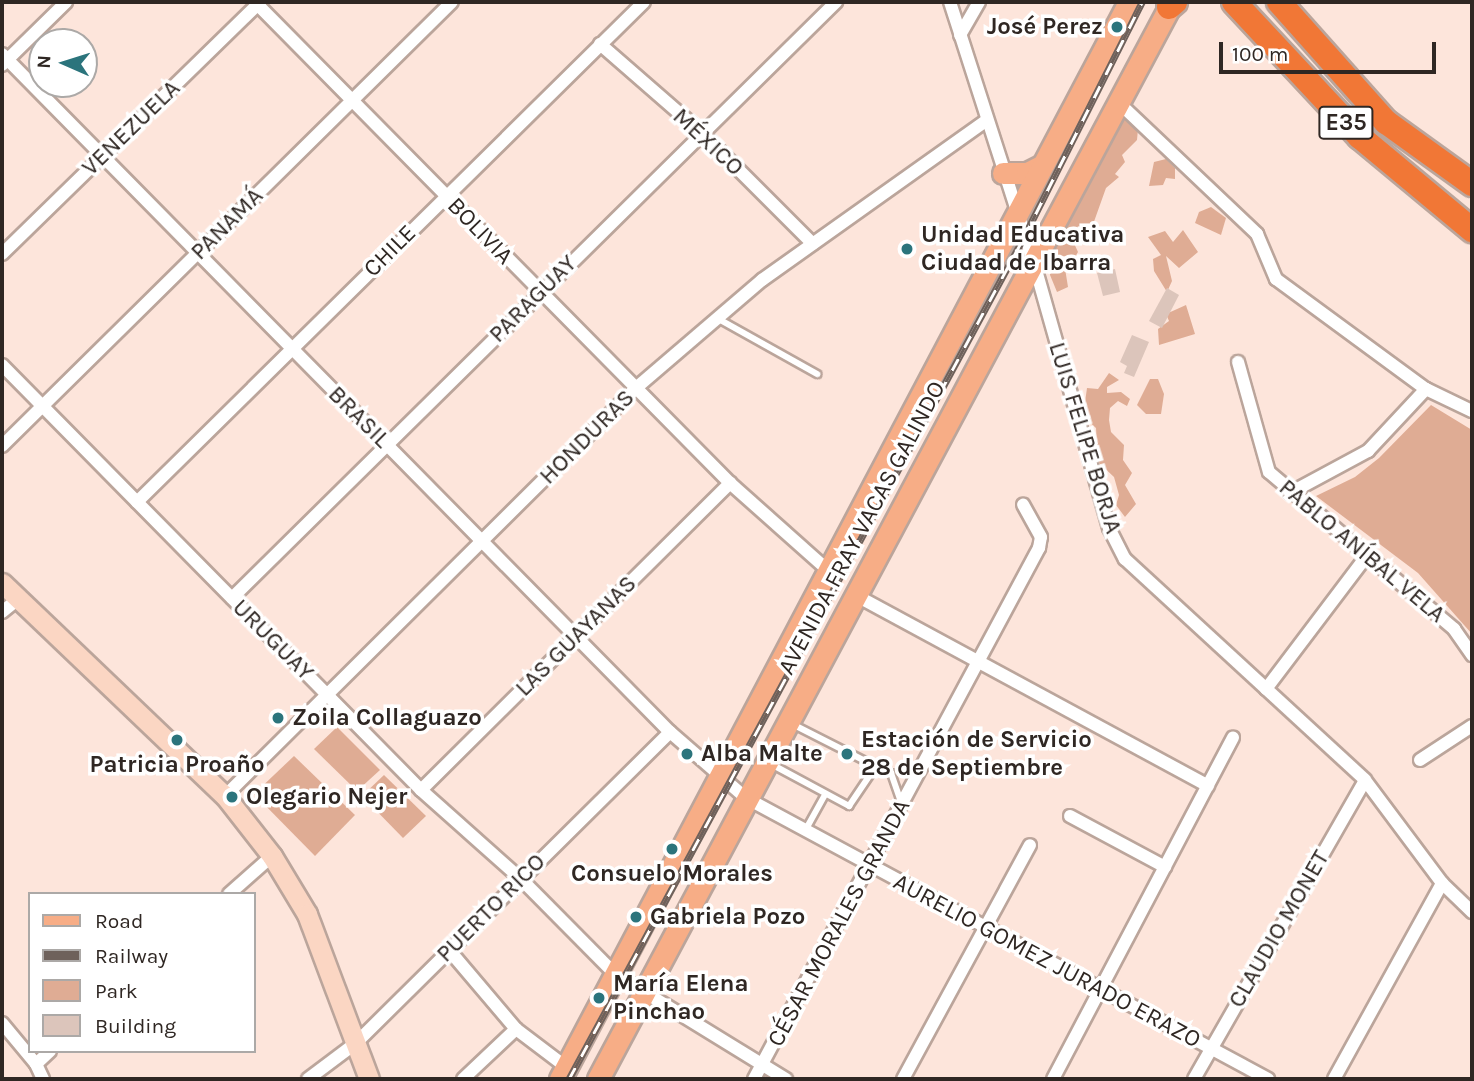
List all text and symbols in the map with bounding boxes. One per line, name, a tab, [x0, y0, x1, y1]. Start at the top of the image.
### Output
place label: José Perez	[987, 13, 1103, 41]
marker: José Perez	[1109, 19, 1125, 35]
north arrow	[28, 28, 98, 98]
scale bar	[1222, 28, 1439, 72]
text: 100 m	[1232, 42, 1289, 66]
text: N	[33, 55, 55, 69]
street label: VENEZUELA	[76, 74, 186, 182]
street label: MÉXICO	[667, 102, 749, 182]
road number: E35	[1318, 104, 1374, 142]
street label: PANAMÁ	[185, 182, 269, 266]
street label: BOLIVIA	[441, 191, 519, 271]
street label: CHILE	[358, 219, 422, 283]
place label: Unidad Educativa Ciudad de Ibarra	[921, 221, 1124, 277]
marker: Unidad Educativa Ciudad de Ibarra	[899, 241, 915, 257]
street label: PARAGUAY	[483, 249, 583, 349]
street label: LUIS FELIPE BORJA	[1042, 339, 1128, 537]
street label: AVENIDA FRAY VACAS GALINDO	[772, 376, 952, 680]
street label: BRASIL	[322, 380, 396, 454]
street label: HONDURAS	[534, 384, 640, 490]
street label: PABLO ANÍBAL VELA	[1273, 473, 1451, 629]
street label: LAS GUAYANAS	[509, 569, 643, 703]
street label: URUGUAY	[226, 593, 320, 687]
place label: Zoila Collaguazo	[292, 704, 482, 732]
marker: Zoila Collaguazo	[270, 710, 286, 726]
place label: Estación de Servicio 28 de Septiembre	[861, 726, 1092, 782]
marker: Patricia Proaño	[169, 732, 185, 748]
place label: Alba Malte	[701, 740, 823, 768]
marker: Alba Malte	[679, 746, 695, 762]
marker: Estación de Servicio 28 de Septiembre	[839, 746, 855, 762]
place label: Patricia Proaño	[90, 751, 264, 779]
place label: Olegario Nejer	[246, 783, 407, 811]
marker: Olegario Nejer	[224, 789, 240, 805]
street label: CÉSAR MORALES GRANDA	[761, 794, 917, 1052]
marker: Consuelo Morales	[664, 841, 680, 857]
street label: CLAUDIO MONET	[1222, 845, 1336, 1013]
street label: PUERTO RICO	[431, 848, 551, 968]
place label: Consuelo Morales	[571, 860, 773, 888]
street label: AURELIO GOMEZ JURADO ERAZO	[888, 868, 1206, 1054]
legend	[28, 892, 256, 1053]
place label: Gabriela Pozo	[650, 903, 805, 931]
text: Road	[95, 909, 143, 933]
marker: Gabriela Pozo	[628, 909, 644, 925]
text: Railway	[95, 944, 168, 968]
place label: María Elena Pinchao	[613, 970, 749, 1026]
text: Park	[95, 979, 138, 1003]
marker: María Elena Pinchao	[591, 990, 607, 1006]
text: Building	[95, 1014, 176, 1038]

